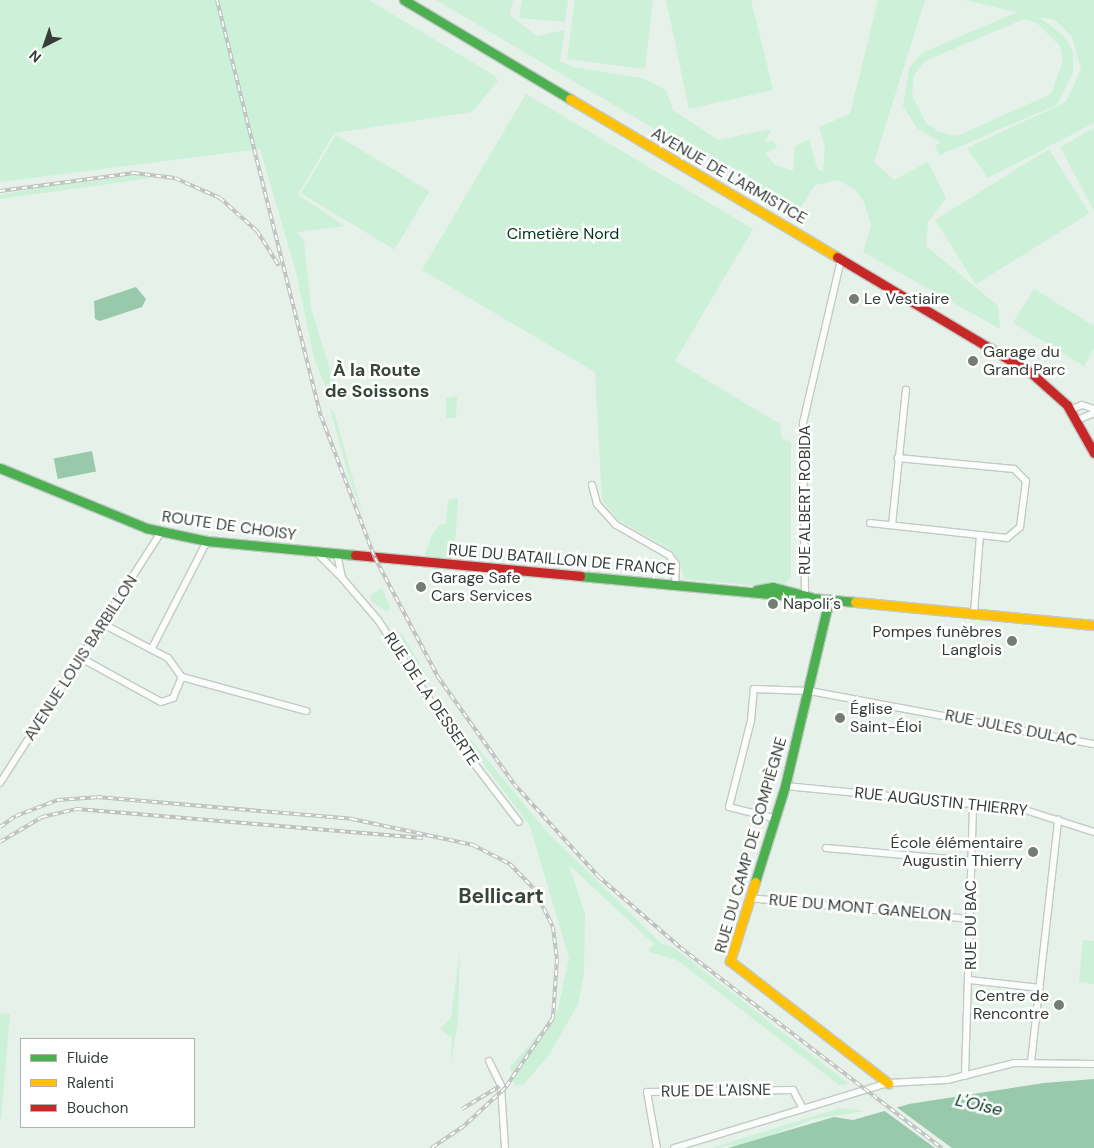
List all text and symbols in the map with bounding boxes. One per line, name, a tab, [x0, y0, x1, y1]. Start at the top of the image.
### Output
north arrow	[20, 20, 70, 70]
text: N	[25, 46, 45, 66]
street label: AVENUE DE L'ARMISTICE	[648, 124, 810, 228]
park label: Cimetière Nord	[507, 224, 619, 244]
place label: Le Vestiaire	[864, 289, 949, 309]
marker: Le Vestiaire	[848, 293, 860, 305]
place label: Garage du Grand Parc	[983, 342, 1066, 380]
marker: Garage du Grand Parc	[967, 355, 979, 367]
district label: À la Route de Soissons	[325, 360, 429, 402]
street label: RUE ALBERT ROBIDA	[795, 425, 815, 575]
street label: ROUTE DE CHOISY	[161, 507, 297, 545]
street label: RUE DU BATAILLON DE FRANCE	[448, 541, 676, 579]
place label: Garage Safe Cars Services	[431, 568, 532, 606]
street label: AVENUE LOUIS BARBILLON	[20, 572, 142, 744]
marker: Garage Safe Cars Services	[415, 581, 427, 593]
place label: Napoli´s	[783, 594, 841, 614]
marker: Napoli´s	[767, 598, 779, 610]
place label: Pompes funèbres Langlois	[872, 622, 1002, 660]
street label: RUE DE LA DESSERTE	[379, 629, 483, 769]
marker: Pompes funèbres Langlois	[1006, 635, 1018, 647]
place label: Église Saint-Éloi	[850, 699, 922, 737]
street label: RUE JULES DULAC	[943, 706, 1079, 750]
marker: Église Saint-Éloi	[834, 712, 846, 724]
street label: RUE DU CAMP DE COMPIÈGNE	[711, 735, 791, 955]
street label: RUE AUGUSTIN THIERRY	[853, 783, 1029, 821]
place label: École élémentaire Augustin Thierry	[891, 833, 1023, 871]
marker: École élémentaire Augustin Thierry	[1027, 846, 1039, 858]
street label: RUE DU BAC	[961, 880, 981, 970]
district label: Bellicart	[458, 883, 544, 909]
street label: RUE DU MONT GANELON	[768, 890, 952, 926]
place label: Centre de Rencontre	[973, 986, 1049, 1024]
marker: Centre de Rencontre	[1053, 999, 1065, 1011]
legend	[20, 1038, 195, 1128]
text: Fluide	[67, 1048, 109, 1068]
text: Ralenti	[67, 1073, 114, 1093]
street label: RUE DE L'AISNE	[661, 1080, 771, 1102]
water label: L'Oise	[953, 1089, 1005, 1121]
text: Bouchon	[67, 1098, 128, 1118]

